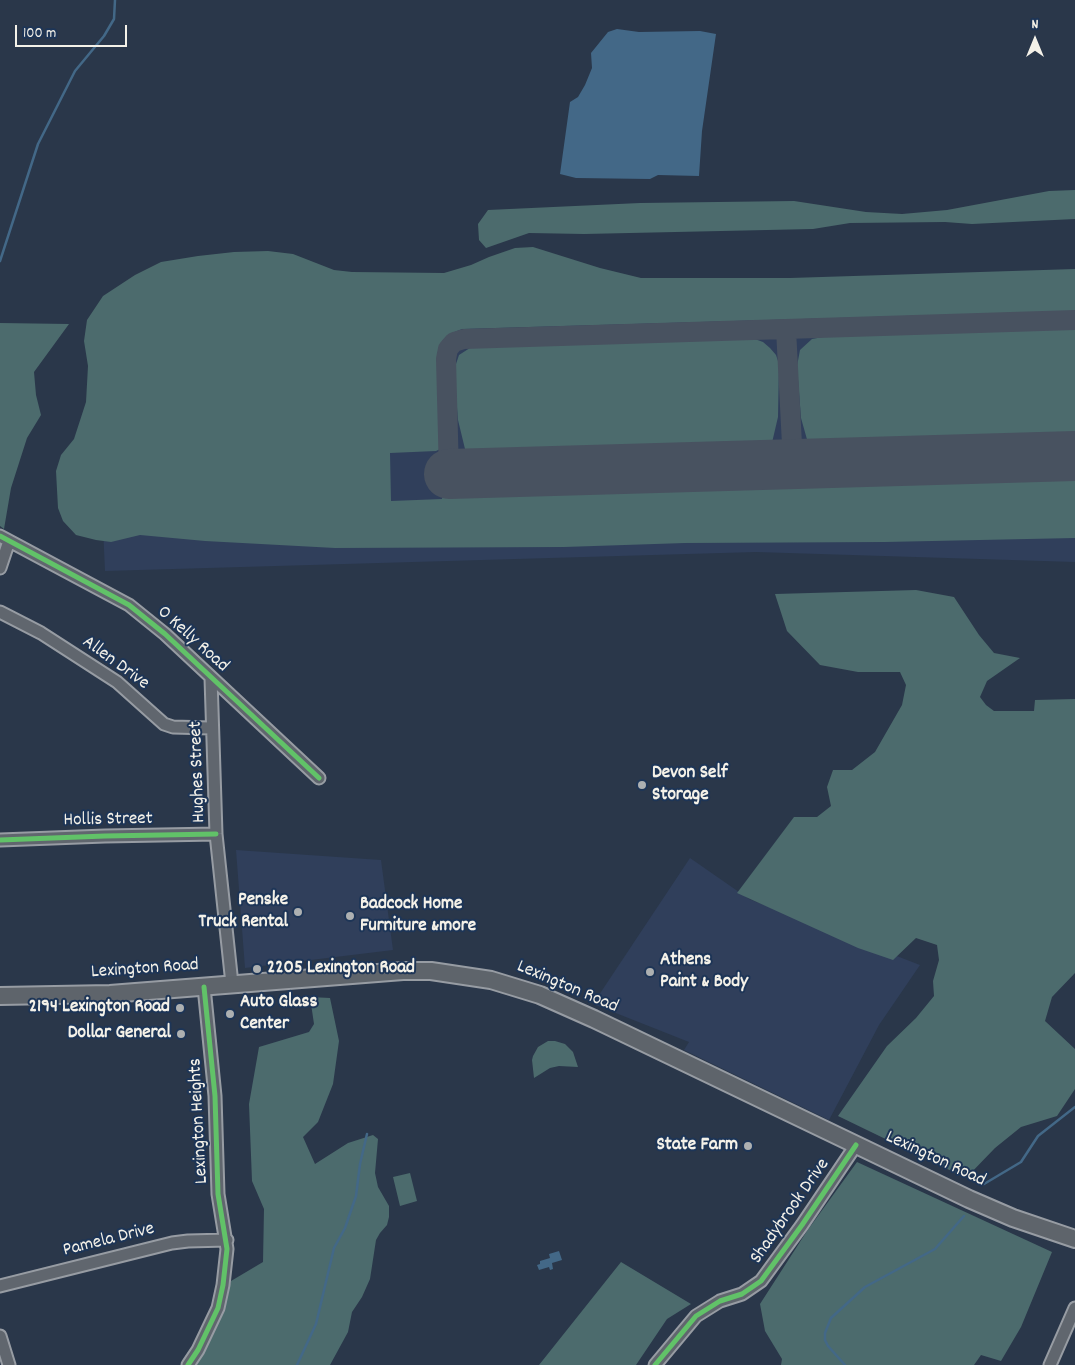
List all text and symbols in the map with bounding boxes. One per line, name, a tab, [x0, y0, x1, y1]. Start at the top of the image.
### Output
scale bar	[18, 15, 130, 47]
north arrow	[1010, 15, 1060, 65]
text: N	[1032, 15, 1038, 35]
text: 100 m	[23, 23, 56, 45]
street label: O Kelly Road	[151, 602, 233, 678]
street label: Allen Drive	[77, 632, 153, 696]
street label: Hughes Street	[186, 721, 212, 823]
place label: Devon Self Storage	[652, 763, 728, 807]
marker: Devon Self Storage	[636, 779, 648, 791]
street label: Hollis Street	[63, 809, 153, 833]
place label: Penske Truck Rental	[199, 890, 288, 934]
place label: Badcock Home Furniture &more	[360, 894, 476, 938]
marker: Penske Truck Rental	[292, 906, 304, 918]
marker: Badcock Home Furniture &more	[344, 910, 356, 922]
place label: Athens Paint & Body	[660, 950, 748, 994]
street label: Lexington Road	[90, 955, 200, 985]
street label: Lexington Road	[513, 956, 621, 1020]
place label: 2205 Lexington Road	[267, 958, 415, 980]
marker: 2205 Lexington Road	[251, 963, 263, 975]
marker: Athens Paint & Body	[644, 966, 656, 978]
place label: Auto Glass Center	[240, 992, 317, 1036]
place label: 2194 Lexington Road	[29, 997, 170, 1019]
marker: 2194 Lexington Road	[174, 1002, 186, 1014]
marker: Auto Glass Center	[224, 1008, 236, 1020]
place label: Dollar General	[68, 1023, 171, 1045]
marker: Dollar General	[175, 1028, 187, 1040]
street label: Lexington Heights	[185, 1058, 215, 1184]
street label: Lexington Road	[881, 1127, 989, 1193]
place label: State Farm	[656, 1135, 738, 1157]
marker: State Farm	[742, 1140, 754, 1152]
street label: Shadybrook Drive	[746, 1155, 836, 1269]
street label: Pamela Drive	[61, 1219, 157, 1263]

